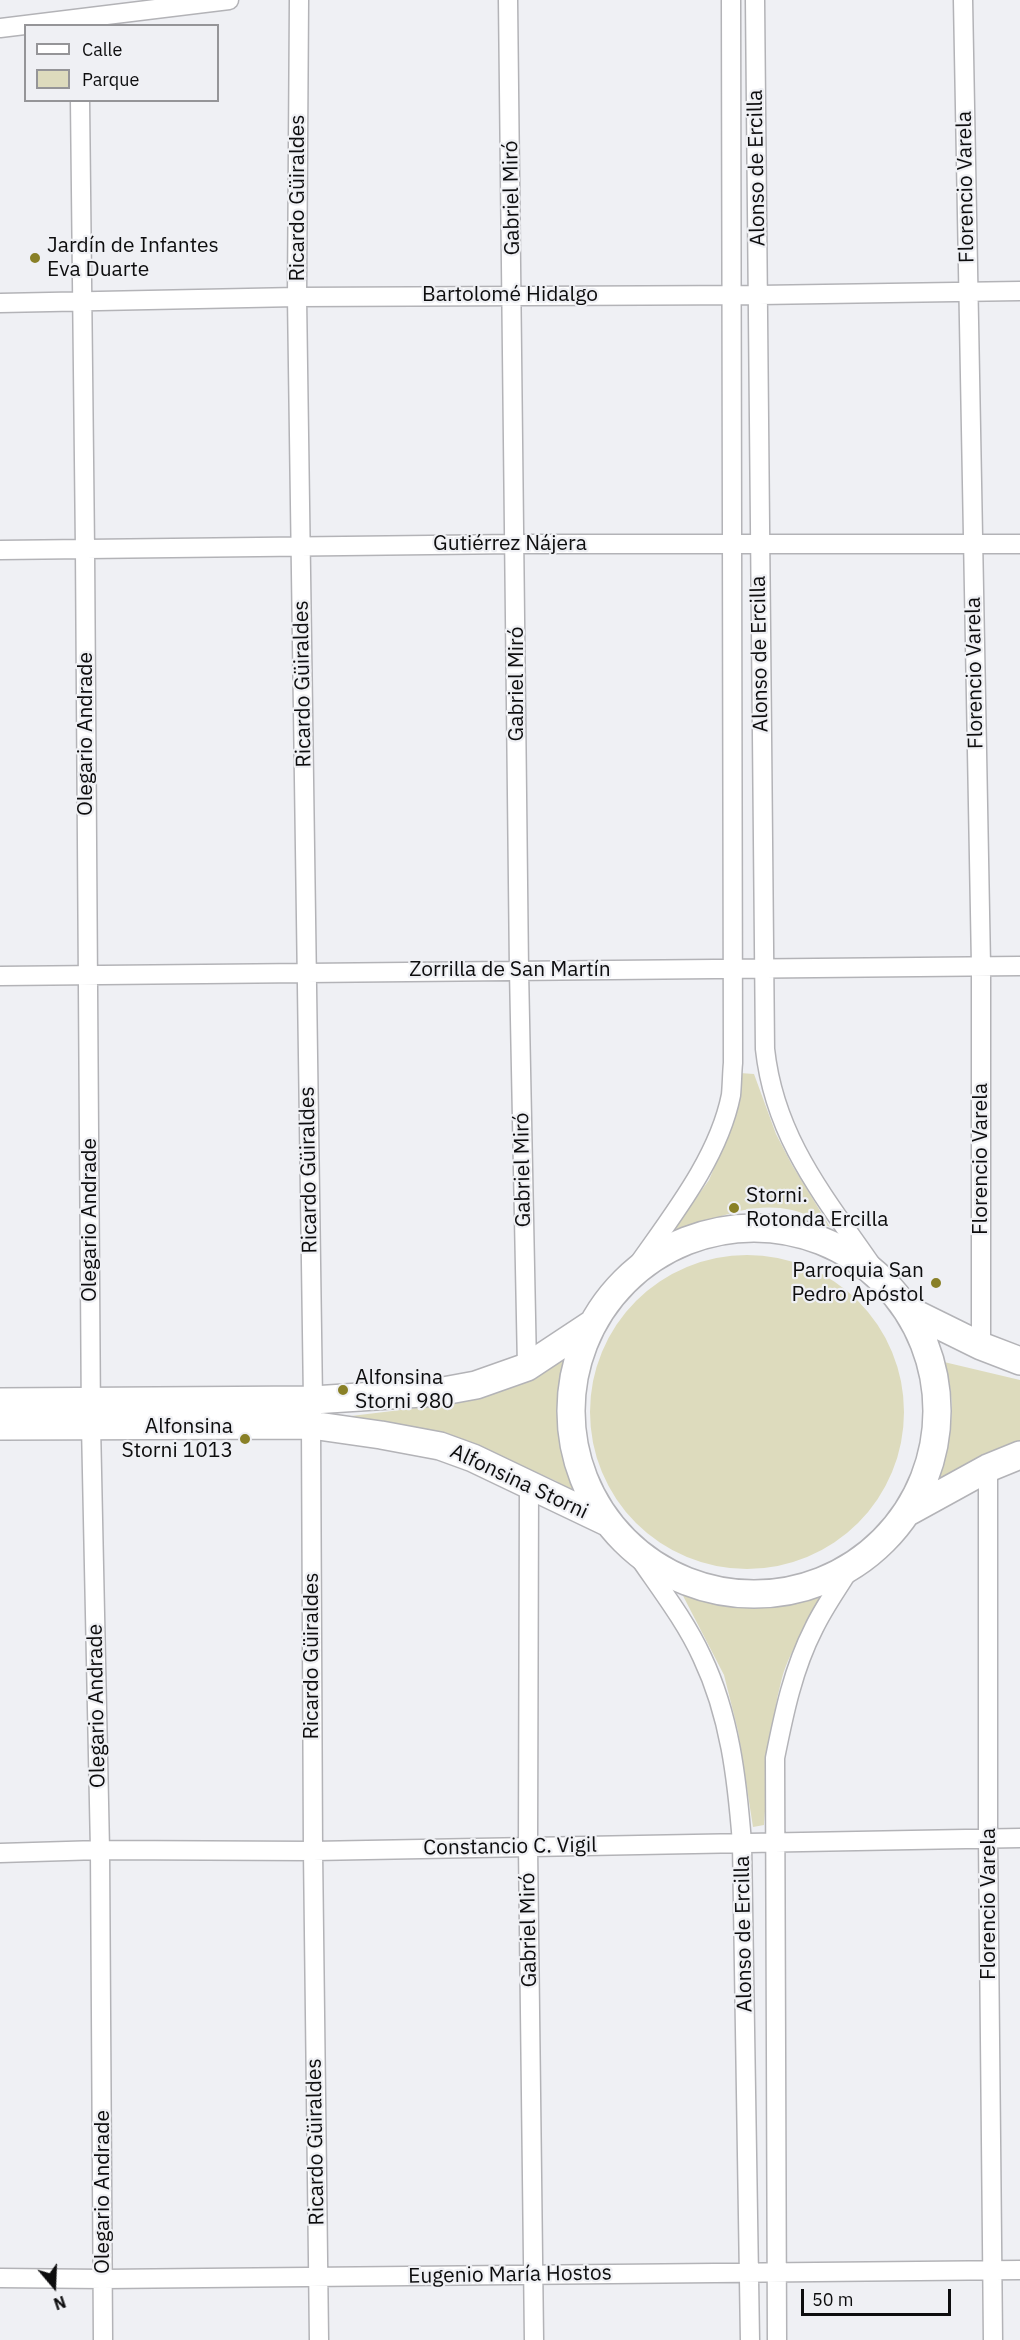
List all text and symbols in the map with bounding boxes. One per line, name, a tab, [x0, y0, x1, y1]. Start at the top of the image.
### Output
legend	[24, 24, 219, 102]
text: Calle	[82, 38, 122, 61]
text: Parque	[82, 68, 139, 91]
street label: Alonso de Ercilla	[743, 89, 771, 247]
street label: Florencio Varela	[952, 111, 980, 263]
street label: Ricardo Güiraldes	[285, 114, 311, 282]
street label: Gabriel Miró	[498, 140, 526, 256]
place label: Jardín de Infantes Eva Duarte	[47, 233, 219, 283]
marker: Jardín de Infantes Eva Duarte	[28, 251, 42, 265]
street label: Bartolomé Hidalgo	[422, 282, 598, 308]
street label: Gutiérrez Nájera	[433, 531, 587, 557]
street label: Alonso de Ercilla	[746, 575, 774, 733]
street label: Florencio Varela	[961, 597, 989, 749]
street label: Ricardo Güiraldes	[289, 600, 317, 768]
street label: Gabriel Miró	[504, 627, 530, 741]
street label: Olegario Andrade	[73, 652, 99, 816]
street label: Zorrilla de San Martín	[409, 957, 611, 983]
street label: Florencio Varela	[968, 1083, 994, 1235]
street label: Ricardo Güiraldes	[295, 1086, 323, 1254]
street label: Gabriel Miró	[509, 1112, 537, 1228]
street label: Olegario Andrade	[77, 1138, 103, 1302]
place label: Storni. Rotonda Ercilla	[746, 1183, 888, 1233]
marker: Storni. Rotonda Ercilla	[727, 1201, 741, 1215]
place label: Parroquia San Pedro Apóstol	[791, 1258, 924, 1308]
marker: Parroquia San Pedro Apóstol	[929, 1276, 943, 1290]
place label: Alfonsina Storni 980	[355, 1365, 454, 1415]
marker: Alfonsina Storni 980	[336, 1383, 350, 1397]
place label: Alfonsina Storni 1013	[122, 1414, 233, 1464]
marker: Alfonsina Storni 1013	[238, 1432, 252, 1446]
street label: Alfonsina Storni	[446, 1439, 592, 1525]
street label: Ricardo Güiraldes	[299, 1572, 325, 1740]
street label: Olegario Andrade	[83, 1624, 111, 1788]
street label: Florencio Varela	[976, 1828, 1002, 1980]
street label: Constancio C. Vigil	[423, 1833, 597, 1861]
street label: Alonso de Ercilla	[730, 1855, 758, 2013]
street label: Gabriel Miró	[515, 1872, 543, 1988]
street label: Ricardo Güiraldes	[302, 2058, 330, 2226]
street label: Olegario Andrade	[90, 2110, 116, 2274]
north arrow	[24, 2256, 84, 2316]
street label: Eugenio María Hostos	[408, 2261, 612, 2289]
scale bar	[804, 2277, 954, 2315]
text: 50 m	[812, 2288, 854, 2311]
text: N	[51, 2292, 69, 2314]

